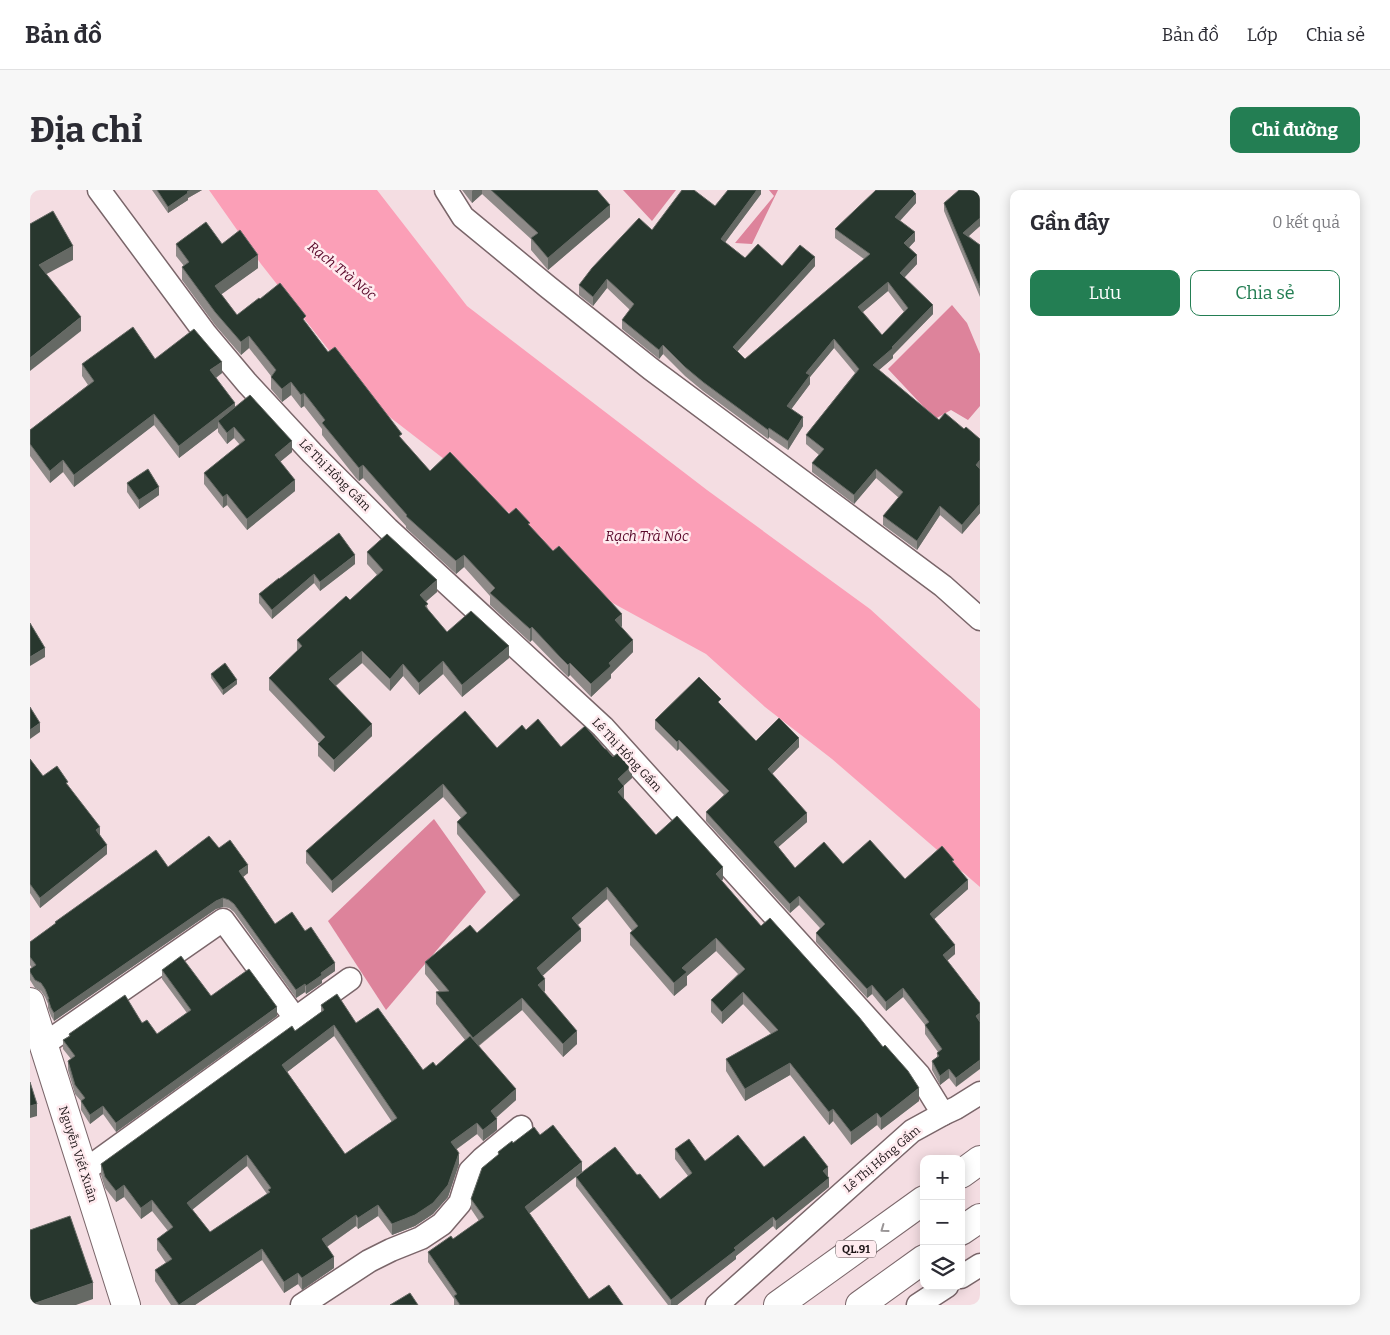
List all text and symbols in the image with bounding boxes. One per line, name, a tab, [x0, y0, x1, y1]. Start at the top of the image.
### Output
text: Bản đồ	[25, 21, 102, 49]
text: Bản đồ	[1162, 24, 1219, 46]
text: Lớp	[1247, 24, 1278, 46]
text: Chia sẻ	[1306, 24, 1365, 46]
button: Chỉ đường	[1230, 107, 1360, 153]
text: Địa chỉ	[30, 109, 142, 151]
text: Gần đây	[1030, 210, 1109, 236]
text: 0 kết quả	[1272, 213, 1340, 232]
water label: Rạch Trà Nóc	[304, 238, 380, 304]
button: Lưu	[1030, 270, 1180, 316]
button: Chia sẻ	[1190, 270, 1340, 316]
street label: Lê Thị Hồng Gấm	[296, 436, 375, 514]
water label: Rạch Trà Nóc	[605, 528, 689, 545]
street label: Lê Thị Hồng Gấm	[589, 715, 666, 795]
street label: Nguyễn Viết Xuân	[56, 1104, 101, 1204]
street label: Lê Thị Hồng Gấm	[840, 1122, 923, 1195]
map controls	[920, 1155, 965, 1290]
button: +	[920, 1155, 965, 1200]
button: −	[920, 1200, 965, 1245]
one-way arrow	[880, 1223, 890, 1232]
road number: QL.91	[836, 1240, 876, 1258]
button: layers	[920, 1245, 965, 1290]

